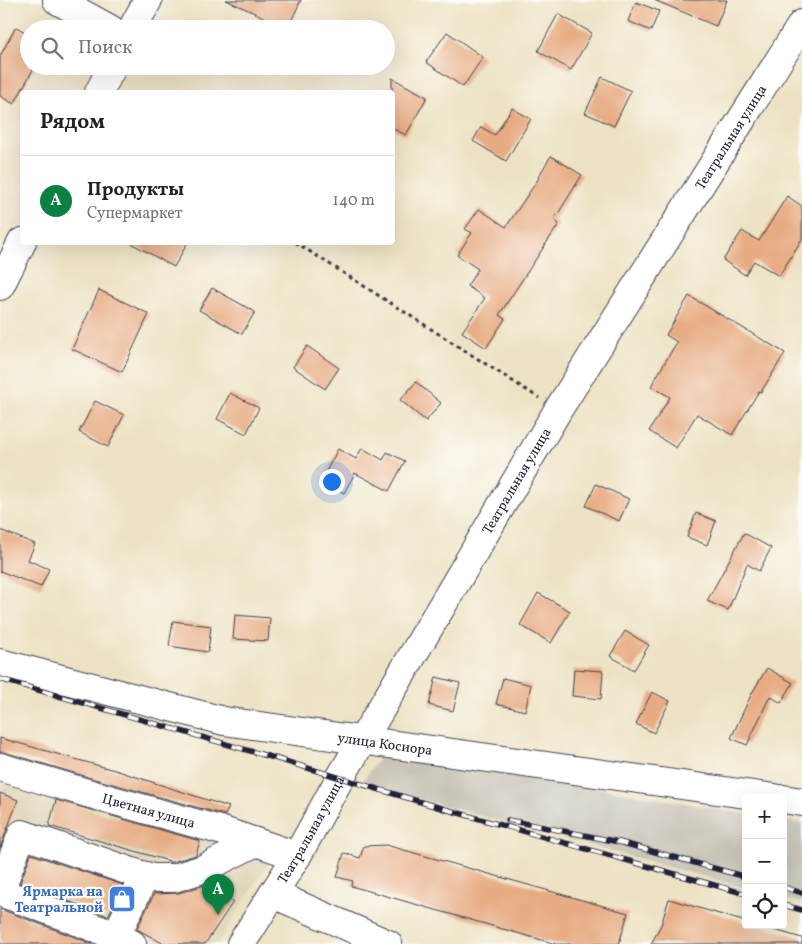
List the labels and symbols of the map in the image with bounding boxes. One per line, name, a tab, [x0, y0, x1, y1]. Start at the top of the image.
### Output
street label: Театральная улица	[691, 82, 772, 194]
street label: Театральная улица	[478, 425, 556, 538]
your location	[319, 469, 345, 495]
street label: улица Косиора	[336, 729, 433, 761]
street label: Театральная улица	[274, 773, 350, 888]
street label: Цветная улица	[100, 790, 197, 834]
pin: A	[202, 874, 234, 915]
place label: Ярмарка на Театральной	[15, 883, 103, 918]
shop icon: Ярмарка на Театральной	[107, 884, 137, 914]

